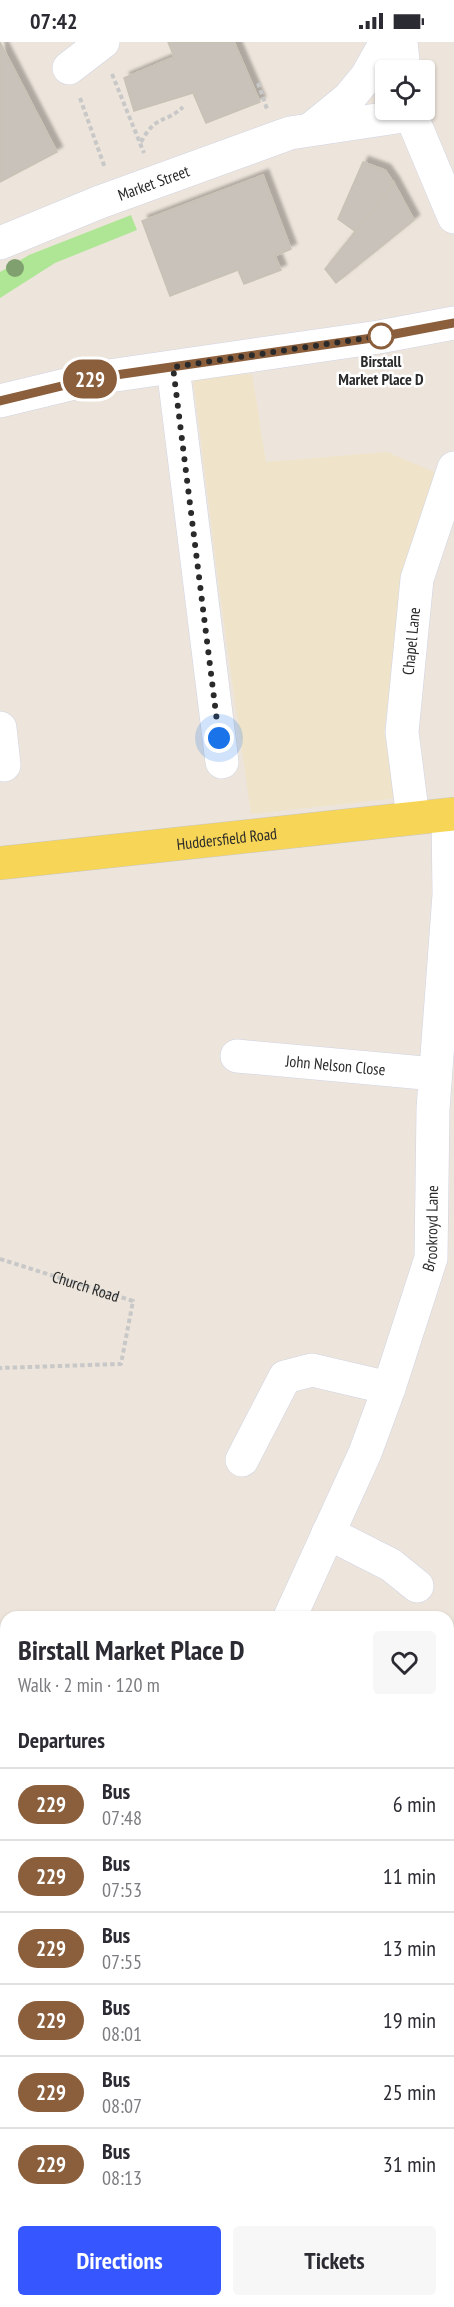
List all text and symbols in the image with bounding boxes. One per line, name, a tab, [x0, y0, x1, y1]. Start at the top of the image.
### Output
text: 07:42	[30, 7, 78, 35]
map controls	[375, 60, 435, 120]
button: locate	[375, 60, 435, 120]
street label: Market Street	[115, 160, 193, 205]
marker: Birstall Market Place D	[368, 323, 394, 349]
place label: Birstall Market Place D	[338, 351, 424, 389]
line badge: 229	[56, 360, 124, 398]
text: 229	[75, 366, 105, 393]
street label: Chapel Lane	[398, 606, 424, 676]
your location	[204, 723, 234, 753]
street label: Huddersfield Road	[175, 823, 278, 854]
street label: John Nelson Close	[284, 1050, 386, 1079]
street label: Brookroyd Lane	[417, 1185, 442, 1274]
street label: Church Road	[50, 1266, 122, 1306]
text: Birstall Market Place D	[18, 1631, 244, 1668]
button: heart	[373, 1631, 436, 1694]
text: Walk · 2 min · 120 m	[18, 1672, 160, 1698]
text: Departures	[18, 1726, 105, 1754]
text: Bus	[102, 1777, 130, 1805]
text: 6 min	[393, 1790, 436, 1818]
text: 229	[36, 1791, 66, 1818]
text: 07:48	[102, 1805, 142, 1831]
text: Bus	[102, 1849, 130, 1877]
text: 11 min	[383, 1862, 436, 1890]
text: 229	[36, 1863, 66, 1890]
text: 07:53	[102, 1877, 142, 1903]
text: Bus	[102, 1921, 130, 1949]
text: 13 min	[383, 1934, 436, 1962]
text: 229	[36, 1935, 66, 1962]
text: 07:55	[102, 1949, 142, 1975]
text: Bus	[102, 1993, 130, 2021]
text: 19 min	[383, 2006, 436, 2034]
text: 229	[36, 2007, 66, 2034]
text: 08:01	[102, 2021, 142, 2047]
text: Bus	[102, 2065, 130, 2093]
text: 25 min	[383, 2078, 436, 2106]
text: 229	[36, 2079, 66, 2106]
text: 08:07	[102, 2093, 142, 2119]
text: Bus	[102, 2137, 130, 2165]
text: 31 min	[383, 2150, 436, 2178]
text: 229	[36, 2151, 66, 2178]
text: 08:13	[102, 2165, 142, 2191]
button: Directions	[18, 2226, 221, 2295]
button: Tickets	[233, 2226, 436, 2295]

